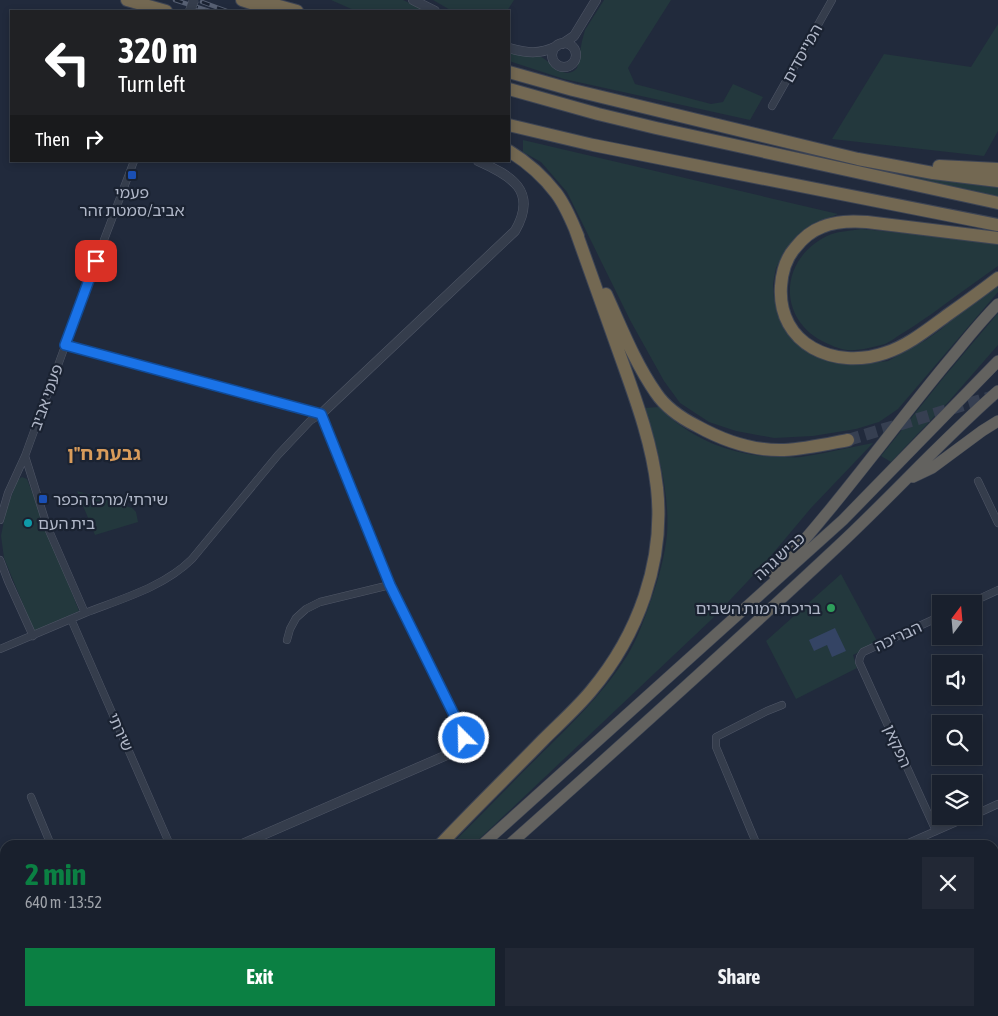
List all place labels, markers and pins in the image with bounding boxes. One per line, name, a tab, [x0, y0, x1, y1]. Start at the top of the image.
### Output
marker: פעמי אביב/סמטת זהר	[126, 169, 138, 181]
place label: פעמי אביב/סמטת זהר	[79, 183, 185, 219]
pin	[75, 240, 117, 282]
place label: שירתי/מרכז הכפר	[53, 490, 168, 508]
marker: שירתי/מרכז הכפר	[37, 493, 49, 505]
place label: בית העם	[38, 514, 95, 532]
marker: בית העם	[22, 517, 34, 529]
place label: בריכת רמות השבים	[695, 599, 821, 617]
marker: בריכת רמות השבים	[825, 602, 837, 614]

